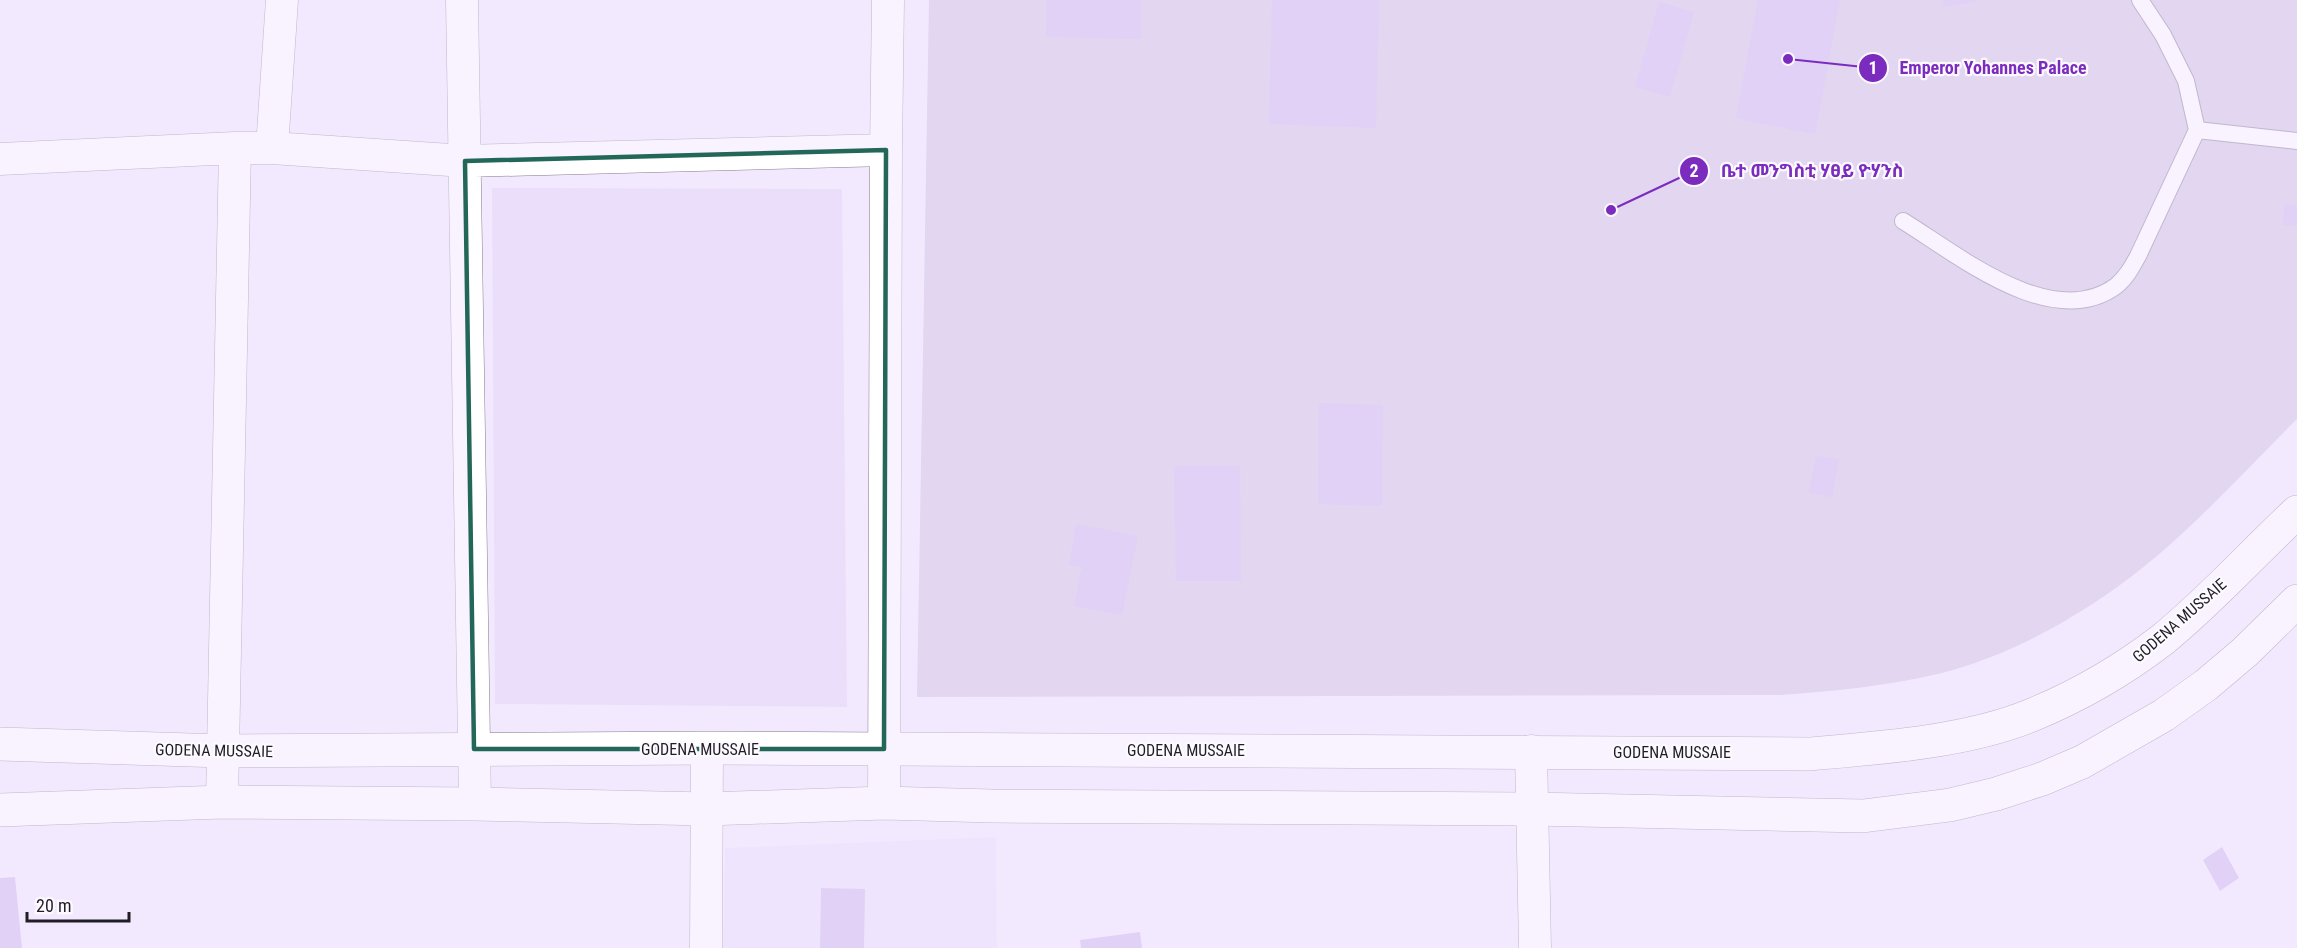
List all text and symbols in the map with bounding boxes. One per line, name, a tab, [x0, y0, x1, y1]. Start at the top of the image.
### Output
callout: Emperor Yohannes Palace	[1858, 50, 2099, 86]
text: 1	[1868, 57, 1878, 78]
text: Emperor Yohannes Palace	[1899, 57, 2087, 78]
callout: ቤተ መንግስቲ ሃፀይ ዮሃንስ	[1679, 153, 1916, 189]
text: 2	[1689, 160, 1699, 181]
text: ቤተ መንግስቲ ሃፀይ ዮሃንስ	[1721, 160, 1903, 181]
street label: GODENA MUSSAIE	[2129, 574, 2230, 666]
street label: GODENA MUSSAIE	[155, 740, 273, 761]
street label: GODENA MUSSAIE	[641, 740, 759, 759]
street label: GODENA MUSSAIE	[1127, 741, 1245, 760]
street label: GODENA MUSSAIE	[1613, 743, 1731, 762]
scale bar	[27, 885, 129, 923]
text: 20 m	[36, 895, 71, 916]

